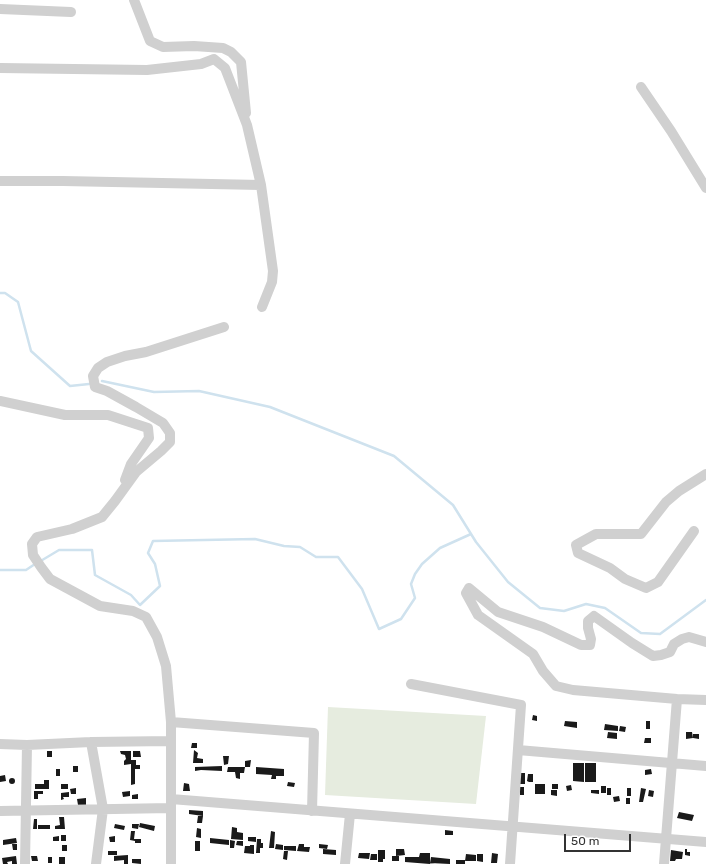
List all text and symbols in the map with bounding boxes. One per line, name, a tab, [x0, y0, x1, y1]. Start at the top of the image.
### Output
scale bar	[566, 826, 633, 852]
text: 50 m	[571, 834, 599, 848]

